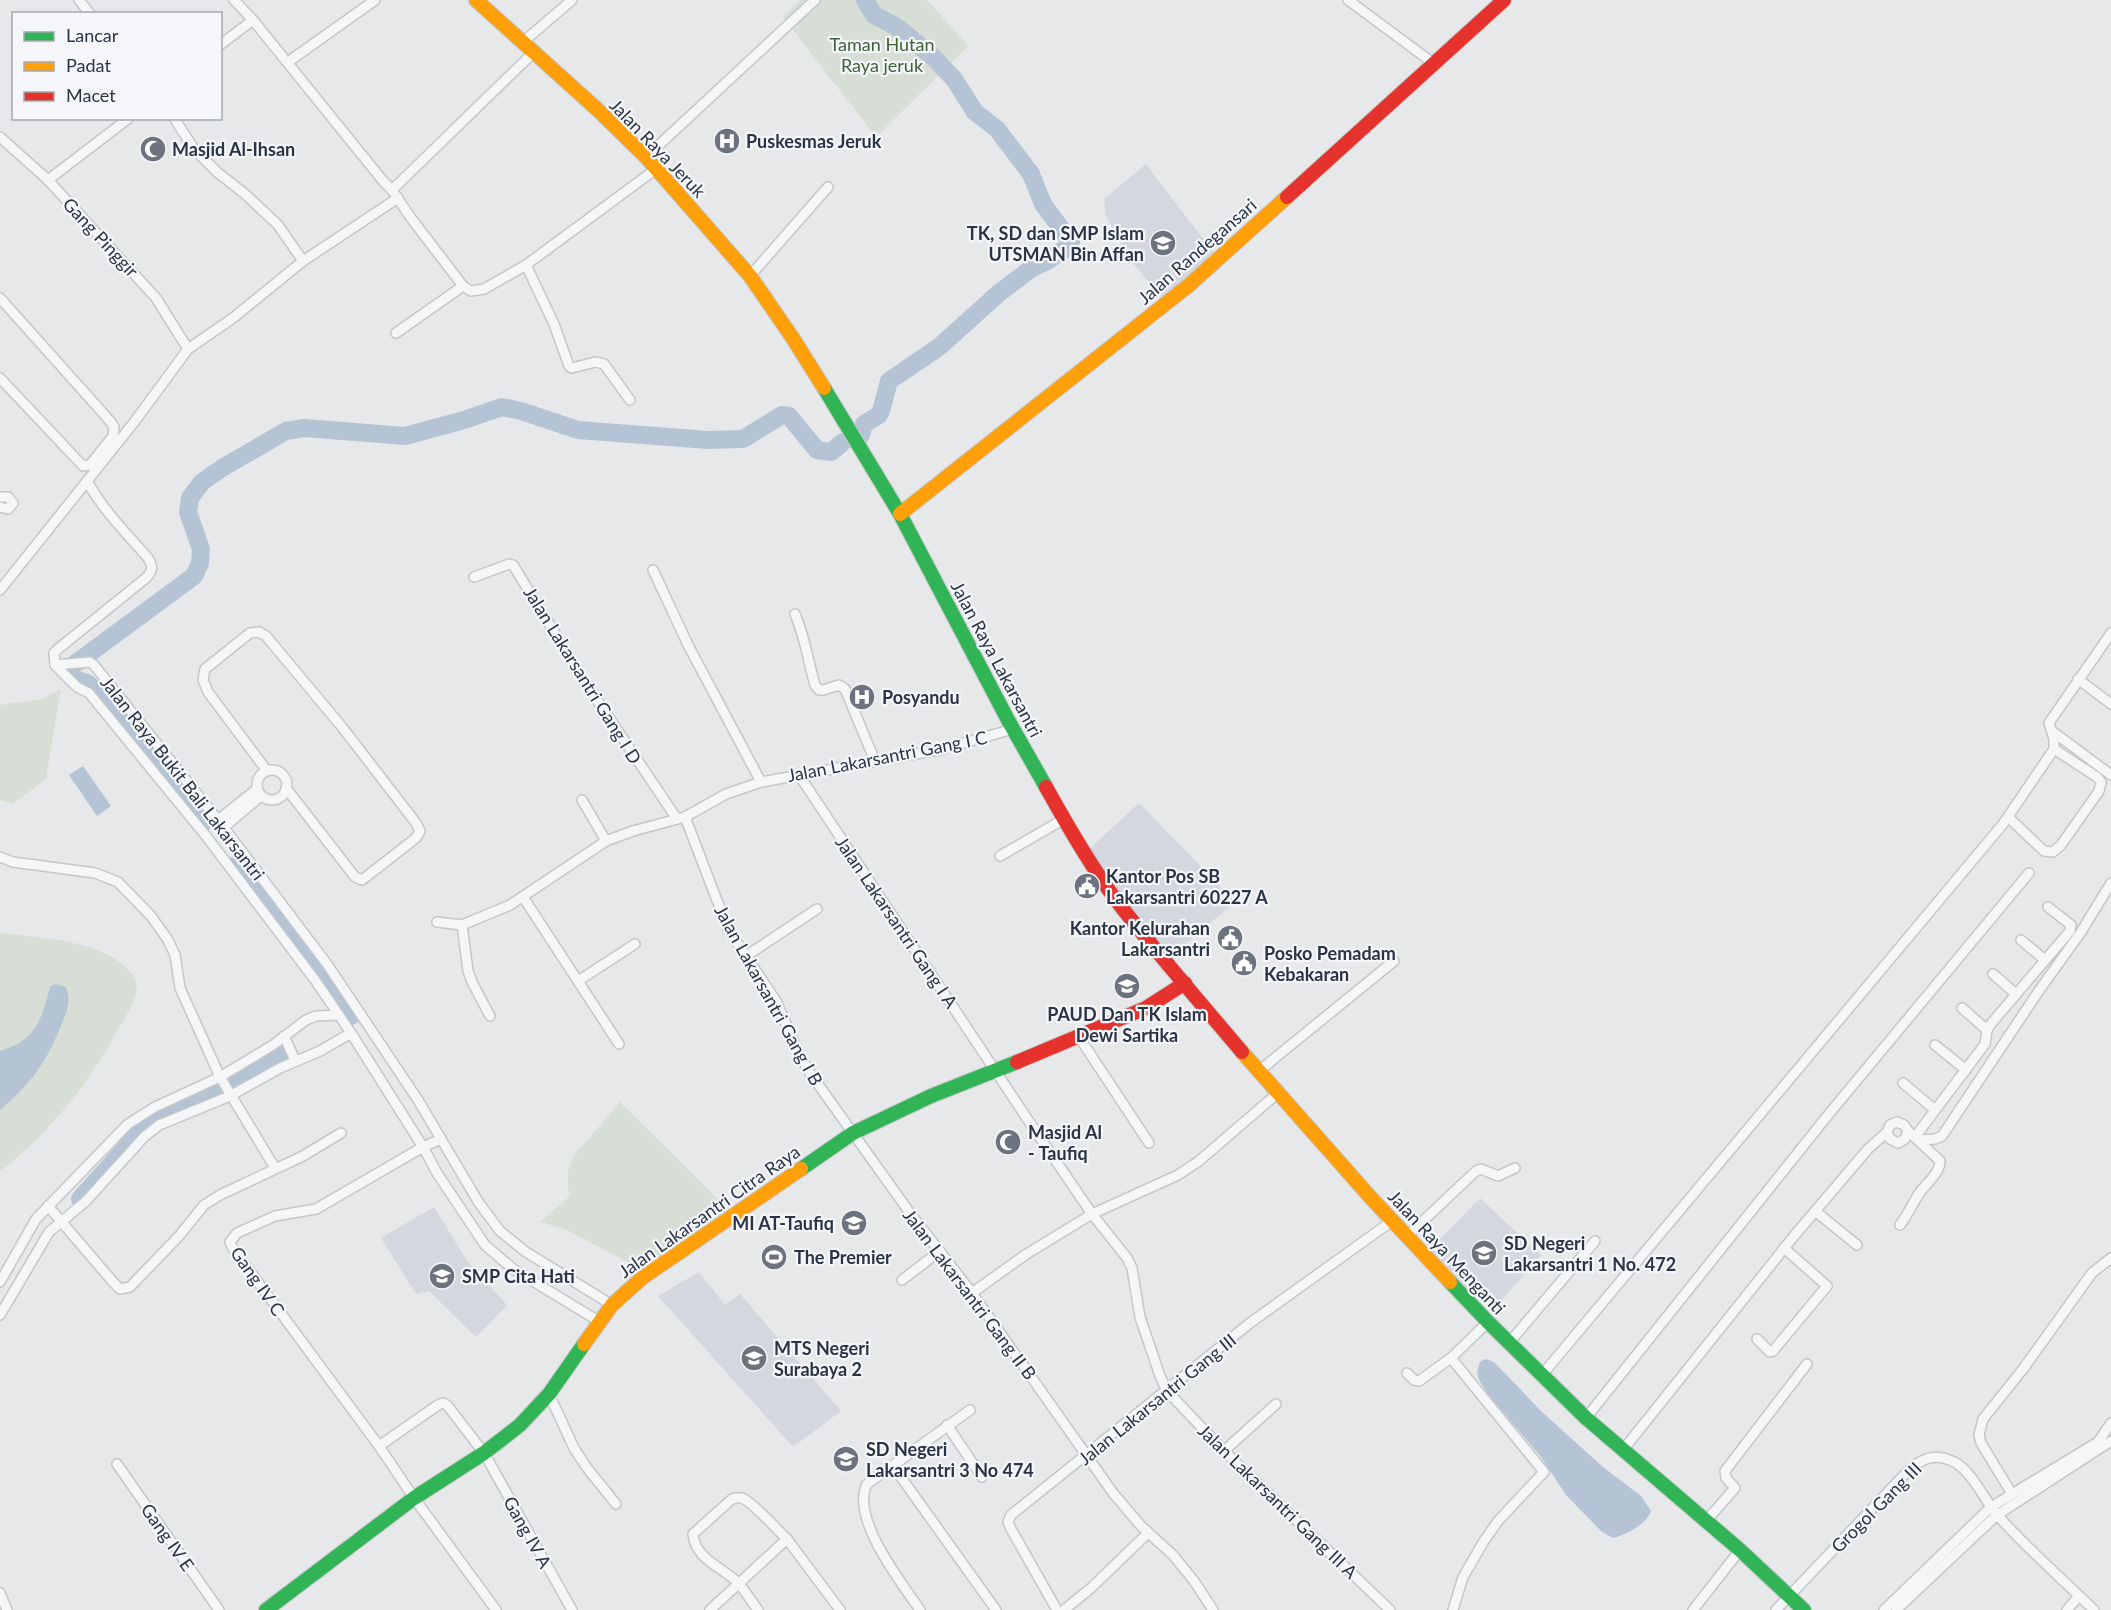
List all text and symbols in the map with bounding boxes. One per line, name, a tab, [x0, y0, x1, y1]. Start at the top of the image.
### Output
legend	[12, 12, 222, 120]
text: Lancar	[66, 24, 119, 46]
park label: Taman Hutan Raya jeruk	[830, 33, 935, 76]
text: Padat	[66, 54, 111, 76]
text: Macet	[66, 84, 116, 106]
street label: Jalan Raya Jeruk	[605, 94, 711, 202]
hospital icon: Puskesmas Jeruk	[712, 126, 742, 156]
place label: Puskesmas Jeruk	[746, 130, 882, 152]
mosque icon: Masjid Al-Ihsan	[138, 134, 168, 164]
place label: Masjid Al-Ihsan	[172, 138, 295, 160]
street label: Gang Pinggir	[59, 193, 144, 282]
street label: Jalan Randegansari	[1133, 194, 1261, 308]
place label: TK, SD dan SMP Islam UTSMAN Bin Affan	[967, 222, 1144, 265]
school or university icon: TK, SD dan SMP Islam UTSMAN Bin Affan	[1148, 228, 1178, 258]
street label: Jalan Raya Lakarsantri	[947, 577, 1047, 741]
street label: Jalan Lakarsantri Gang I D	[519, 582, 647, 768]
street label: Jalan Raya Bukit Bali Lakarsantri	[96, 672, 270, 884]
hospital icon: Posyandu	[847, 682, 877, 712]
place label: Posyandu	[882, 686, 960, 708]
street label: Jalan Lakarsantri Gang I C	[785, 726, 989, 786]
street label: Jalan Lakarsantri Gang I A	[831, 832, 963, 1013]
place label: Kantor Pos SB Lakarsantri 60227 A	[1106, 865, 1268, 908]
public building icon: Kantor Pos SB Lakarsantri 60227 A	[1072, 871, 1102, 901]
street label: Jalan Lakarsantri Gang I B	[710, 901, 828, 1089]
place label: Kantor Kelurahan Lakarsantri	[1070, 917, 1210, 960]
public building icon: Kantor Kelurahan Lakarsantri	[1215, 923, 1245, 953]
place label: Posko Pemadam Kebakaran	[1264, 942, 1396, 985]
public building icon: Posko Pemadam Kebakaran	[1229, 948, 1259, 978]
school or university icon: PAUD Dan TK Islam Dewi Sartika	[1112, 971, 1142, 1001]
place label: PAUD Dan TK Islam Dewi Sartika	[1047, 1003, 1207, 1046]
place label: Masjid Al - Taufiq	[1028, 1121, 1102, 1164]
mosque icon: Masjid Al - Taufiq	[993, 1127, 1023, 1157]
street label: Jalan Lakarsantri Citra Raya	[614, 1140, 804, 1282]
street label: Jalan Raya Menganti	[1384, 1185, 1510, 1319]
street label: Jalan Lakarsantri Gang II B	[899, 1204, 1041, 1384]
school or university icon: MI AT-Taufiq	[839, 1208, 869, 1238]
place label: MI AT-Taufiq	[732, 1212, 834, 1234]
place label: SD Negeri Lakarsantri 1 No. 472	[1504, 1232, 1676, 1275]
school or university icon: SD Negeri Lakarsantri 1 No. 472	[1469, 1238, 1499, 1268]
street label: Gang IV C	[226, 1242, 290, 1320]
sports icon: The Premier	[759, 1242, 789, 1272]
place label: The Premier	[794, 1246, 892, 1268]
school or university icon: SMP Cita Hati	[427, 1261, 457, 1291]
place label: SMP Cita Hati	[462, 1265, 575, 1287]
street label: Jalan Lakarsantri Gang III	[1074, 1329, 1240, 1469]
place label: MTS Negeri Surabaya 2	[774, 1337, 869, 1380]
school or university icon: MTS Negeri Surabaya 2	[739, 1343, 769, 1373]
street label: Jalan Lakarsantri Gang III A	[1194, 1419, 1363, 1583]
place label: SD Negeri Lakarsantri 3 No 474	[866, 1438, 1034, 1481]
school or university icon: SD Negeri Lakarsantri 3 No 474	[831, 1444, 861, 1474]
street label: Grogol Gang III	[1826, 1457, 1926, 1557]
street label: Gang IV A	[499, 1492, 557, 1573]
street label: Gang IV E	[137, 1499, 199, 1575]

